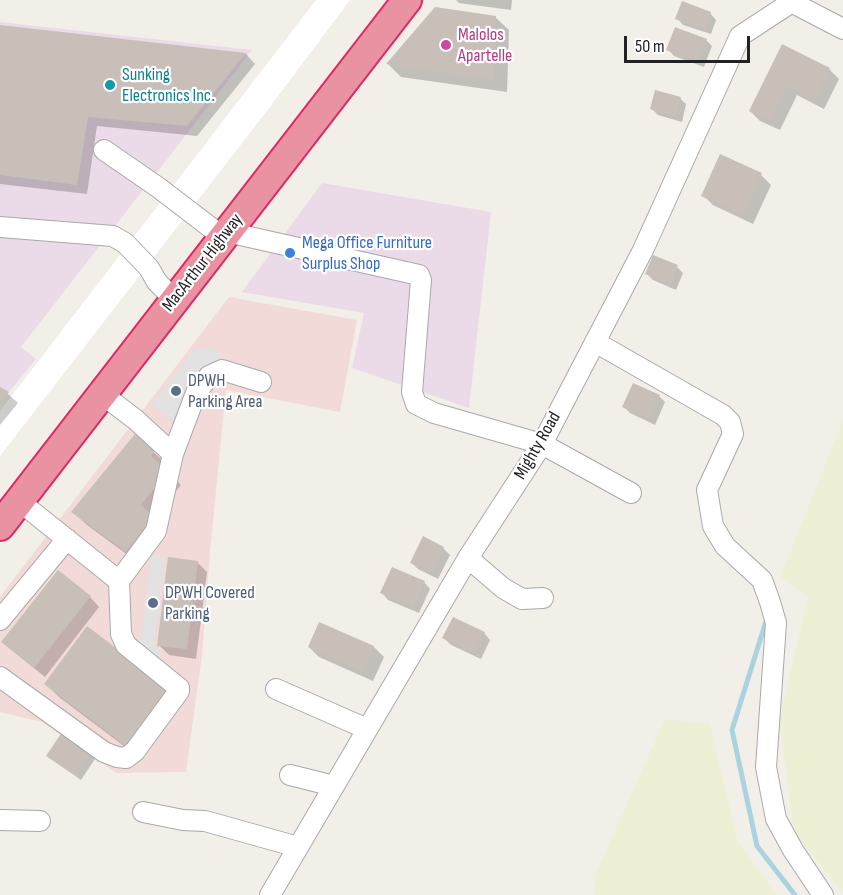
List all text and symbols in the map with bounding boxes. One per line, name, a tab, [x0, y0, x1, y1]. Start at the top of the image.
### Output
place label: Malolos Apartelle	[458, 24, 512, 66]
scale bar	[627, 24, 753, 62]
text: 50 m	[635, 36, 665, 57]
marker: Malolos Apartelle	[439, 38, 453, 52]
place label: Sunking Electronics Inc.	[122, 64, 215, 106]
marker: Sunking Electronics Inc.	[103, 78, 117, 92]
street label: MacArthur Highway	[158, 210, 248, 316]
place label: Mega Office Furniture Surplus Shop	[302, 232, 432, 274]
marker: Mega Office Furniture Surplus Shop	[283, 246, 297, 260]
place label: DPWH Parking Area	[188, 370, 263, 412]
marker: DPWH Parking Area	[169, 384, 183, 398]
street label: Mighty Road	[510, 408, 566, 484]
place label: DPWH Covered Parking	[165, 582, 255, 624]
marker: DPWH Covered Parking	[146, 596, 160, 610]

